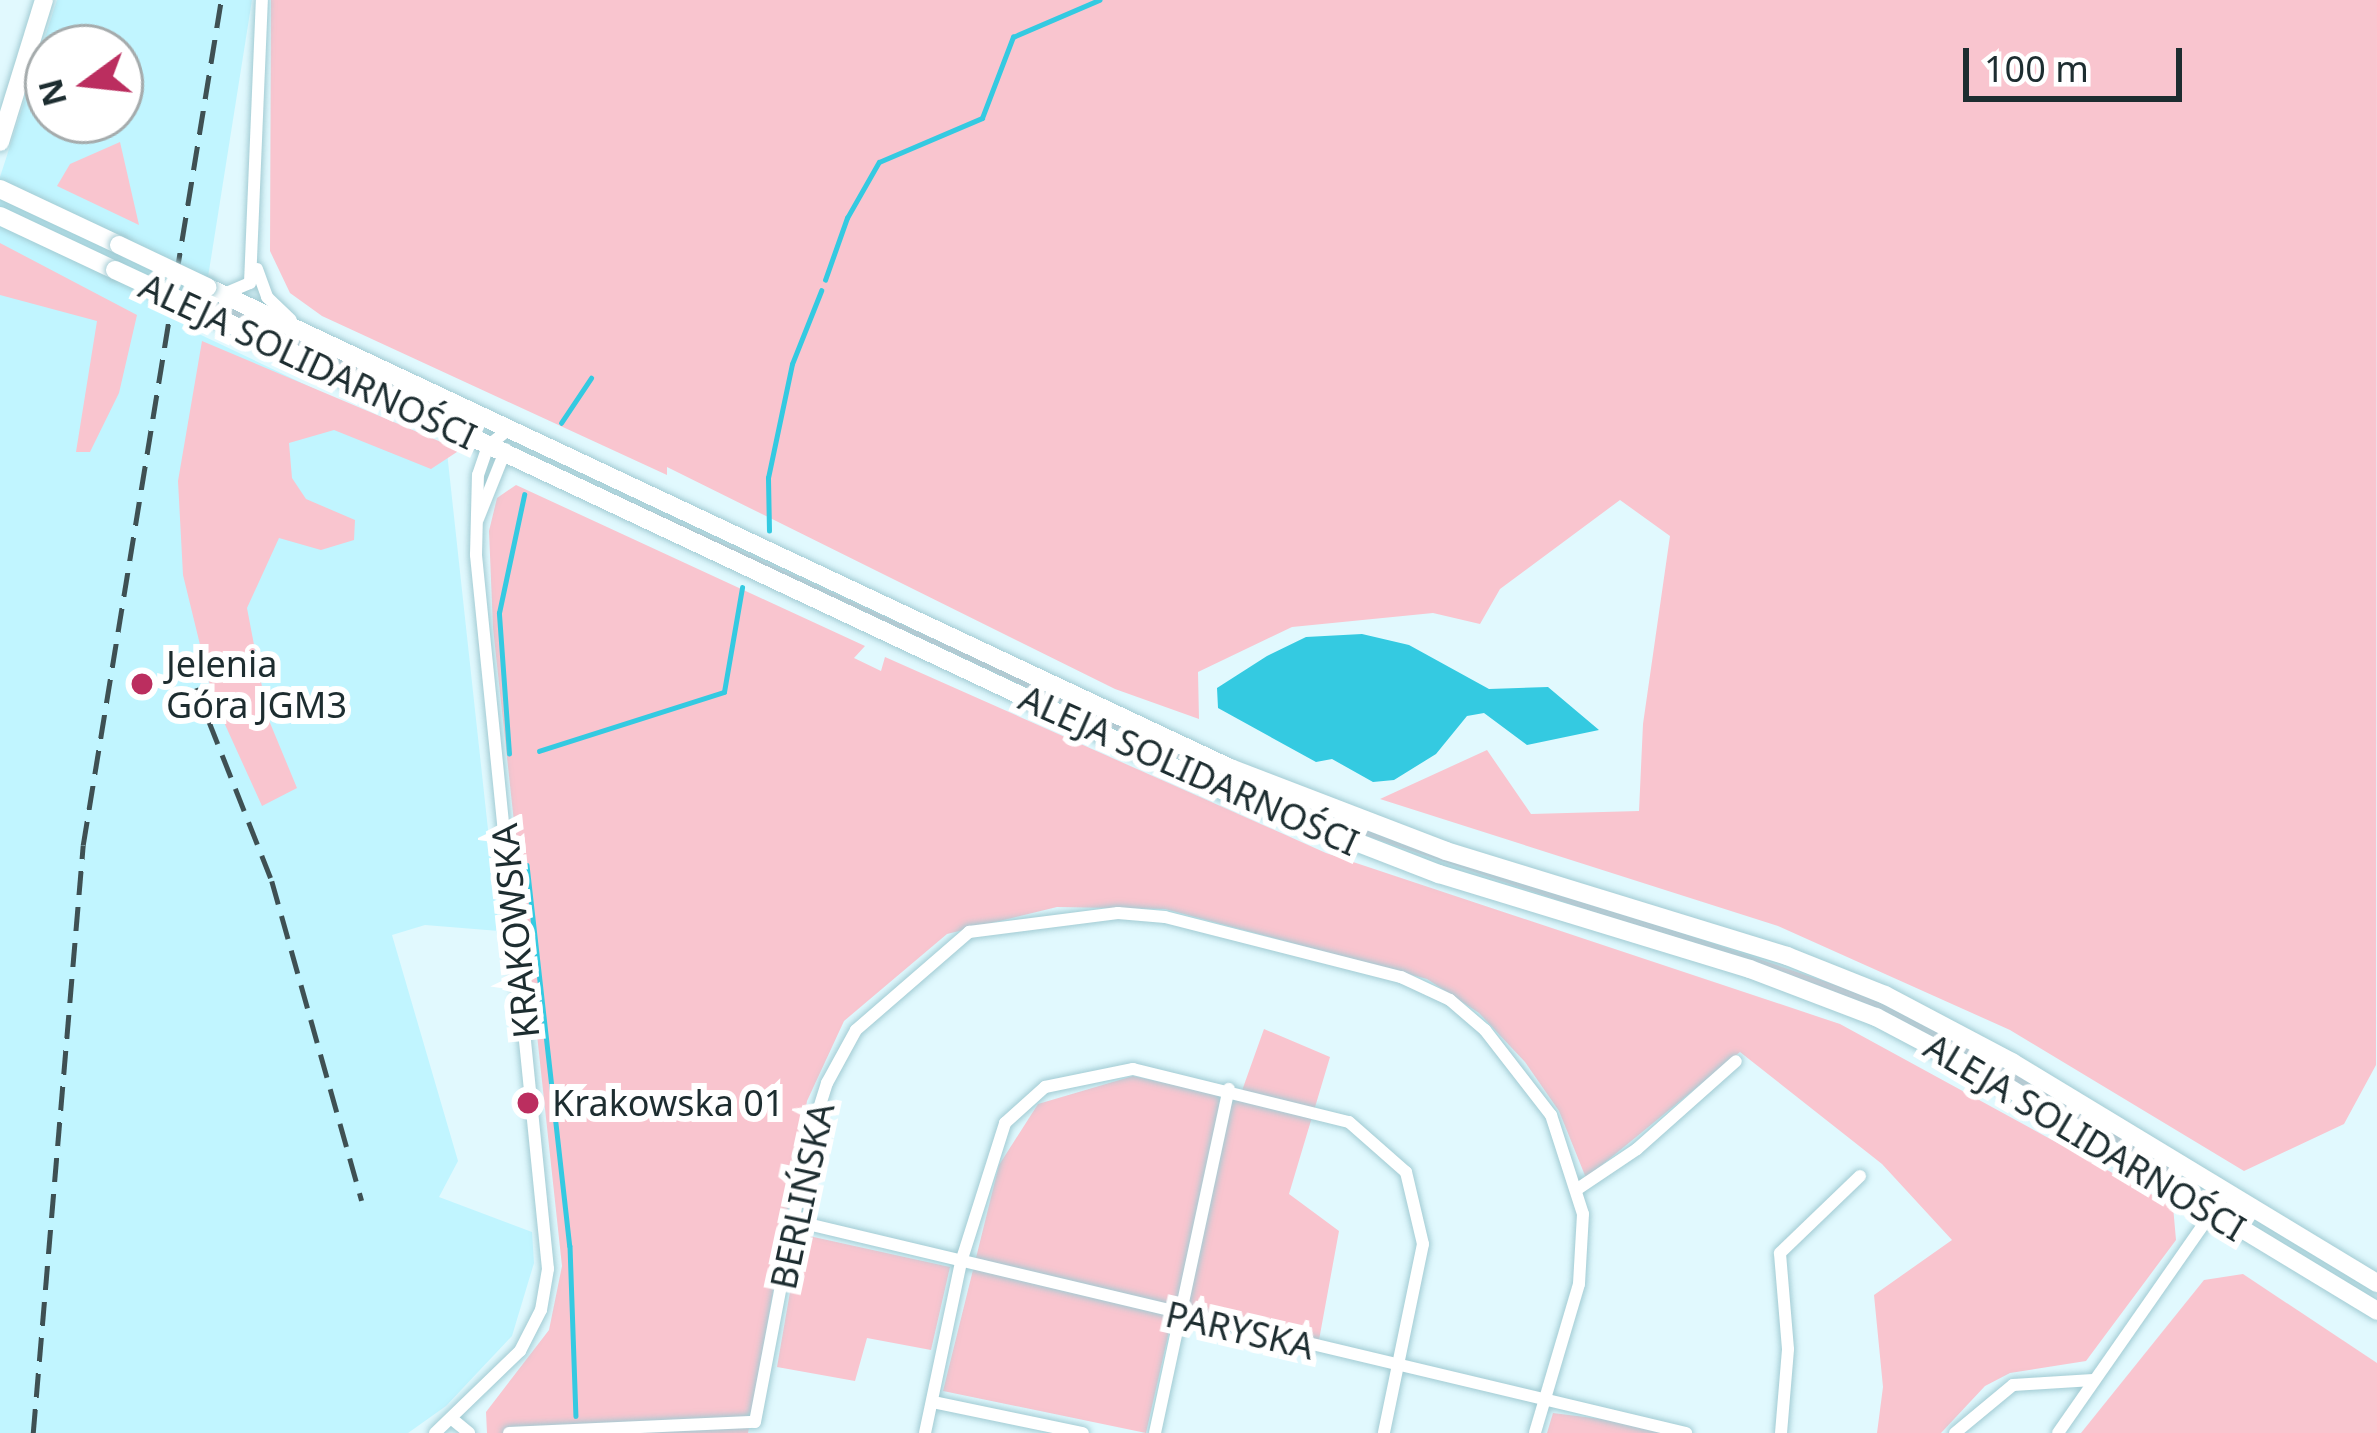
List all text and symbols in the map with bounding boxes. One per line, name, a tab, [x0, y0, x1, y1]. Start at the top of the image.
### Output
north arrow	[24, 24, 144, 144]
scale bar	[1969, 24, 2188, 98]
text: 100 m	[1984, 44, 2089, 93]
text: N	[26, 74, 77, 111]
street label: ALEJA SOLIDARNOŚCI	[133, 264, 483, 458]
place label: Jelenia Góra JGM3	[166, 641, 347, 726]
marker: Jelenia Góra JGM3	[129, 671, 155, 697]
street label: ALEJA SOLIDARNOŚCI	[1013, 676, 1365, 864]
street label: KRAKOWSKA	[482, 822, 548, 1040]
street label: ALEJA SOLIDARNOŚCI	[1917, 1024, 2253, 1250]
place label: Krakowska 01	[552, 1081, 784, 1125]
marker: Krakowska 01	[515, 1090, 541, 1116]
street label: BERLIŃSKA	[761, 1099, 843, 1293]
street label: PARYSKA	[1162, 1292, 1318, 1368]

